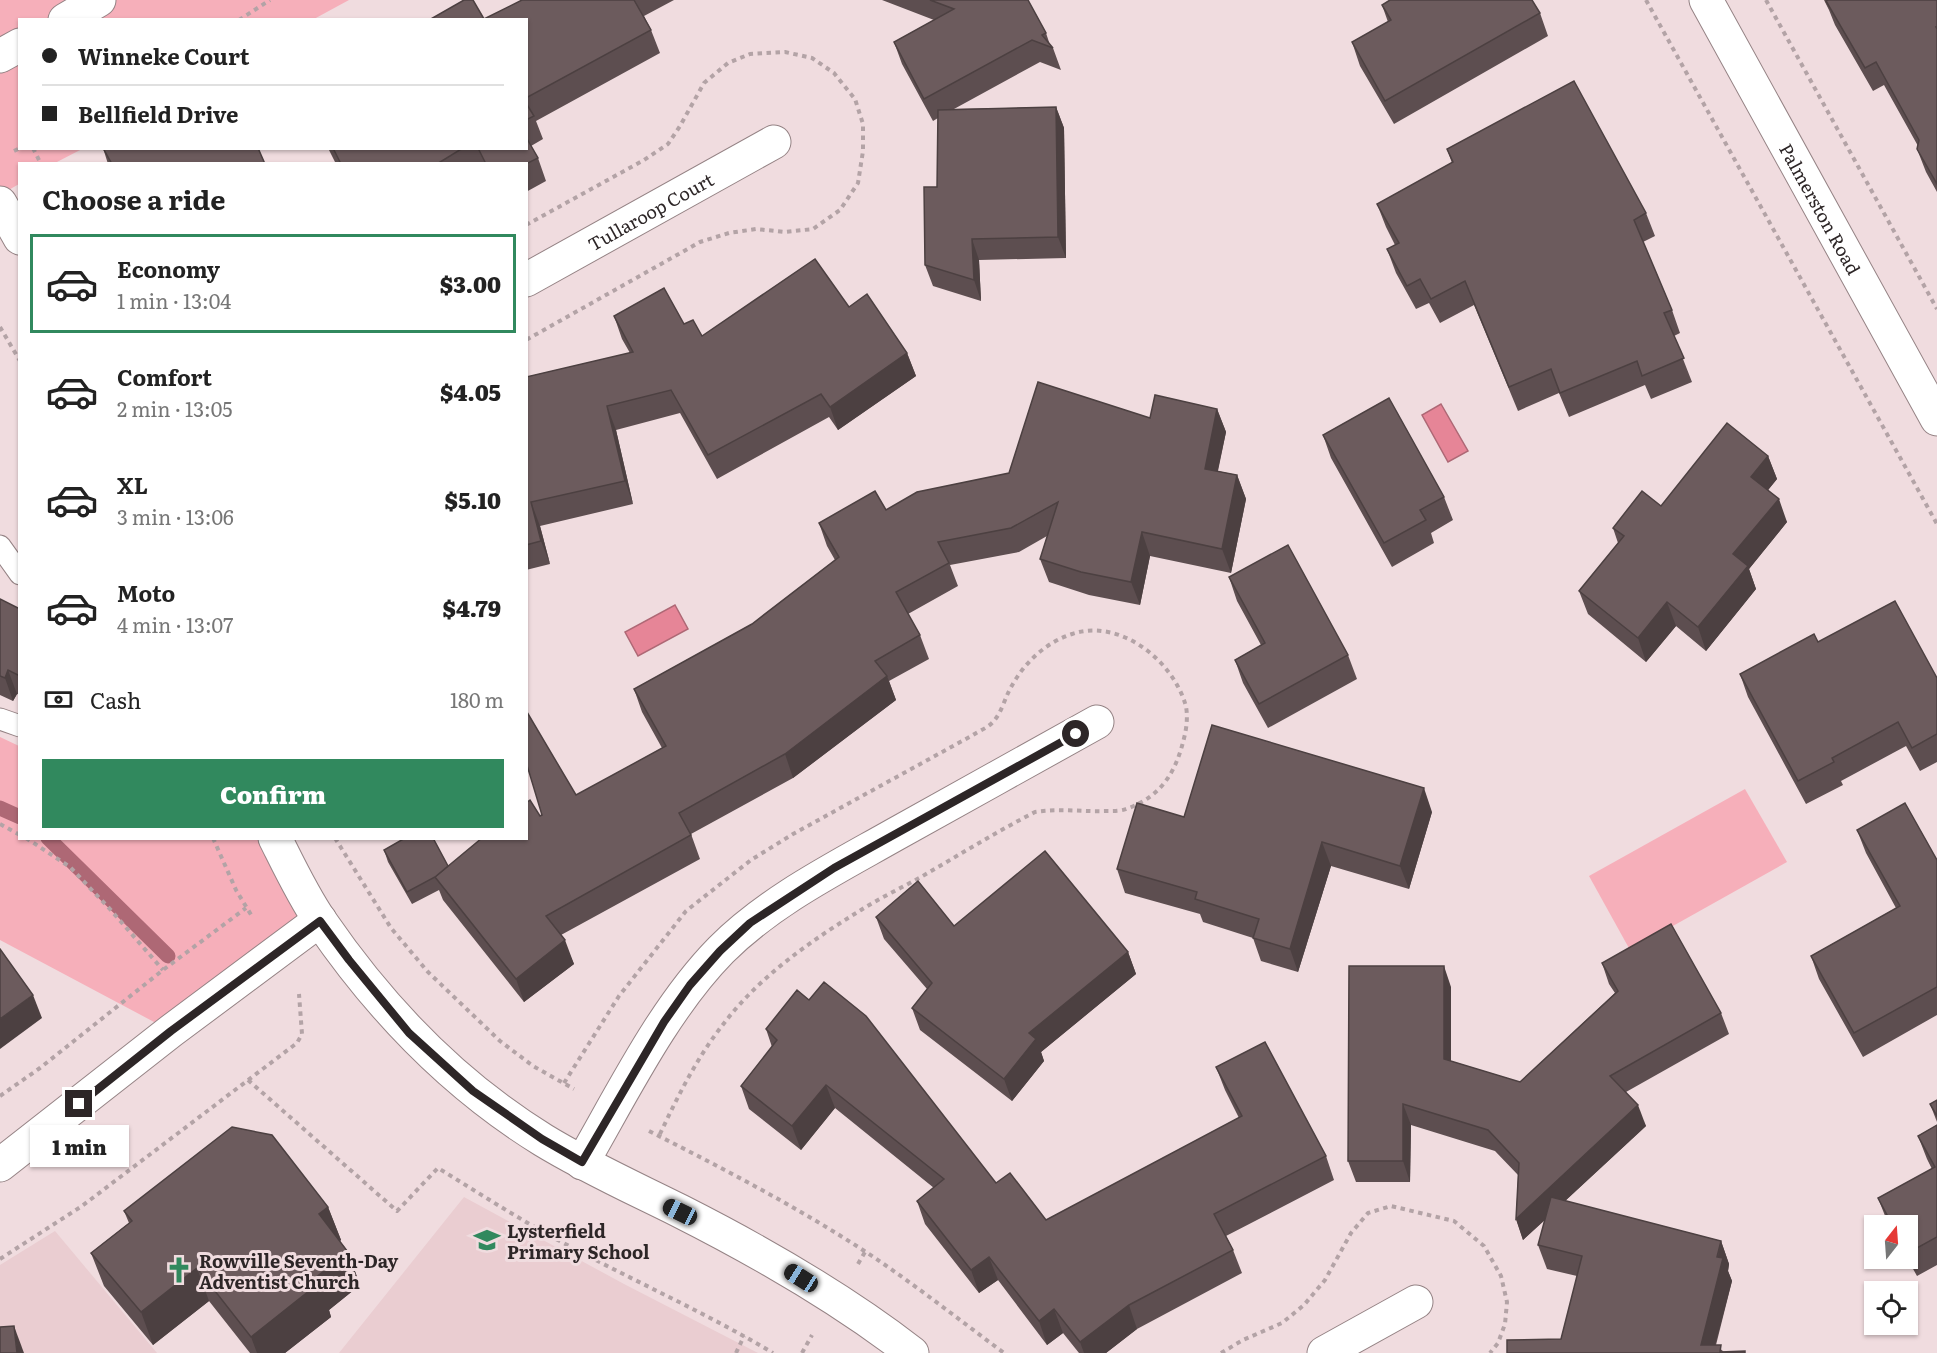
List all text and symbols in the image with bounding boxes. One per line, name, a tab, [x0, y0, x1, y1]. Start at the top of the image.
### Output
text: Winneke Court	[78, 39, 249, 72]
text: Bellfield Drive	[78, 97, 238, 130]
street label: Palmerston Road	[1774, 138, 1868, 279]
street label: Tullaroop Court	[582, 165, 719, 257]
text: Choose a ride	[42, 178, 225, 218]
text: Economy	[117, 252, 220, 285]
icon: car	[45, 257, 99, 311]
text: $3.00	[440, 267, 501, 300]
text: 1 min · 13:04	[117, 285, 231, 315]
text: Comfort	[117, 360, 212, 393]
icon: car	[45, 365, 99, 419]
text: $4.05	[440, 375, 501, 408]
text: 2 min · 13:05	[117, 393, 232, 423]
text: XL	[117, 468, 148, 501]
icon: car	[45, 473, 99, 527]
text: $5.10	[445, 483, 501, 516]
text: 3 min · 13:06	[117, 501, 234, 531]
text: Moto	[117, 576, 175, 609]
icon: car	[45, 581, 99, 635]
text: $4.79	[442, 591, 501, 624]
text: 4 min · 13:07	[117, 609, 233, 639]
icon: cash	[42, 683, 75, 716]
text: Cash	[90, 683, 141, 716]
text: 180 m	[450, 684, 504, 714]
route start	[1062, 720, 1089, 747]
button: Confirm	[42, 759, 504, 828]
route end	[65, 1090, 92, 1117]
callout: 1 min	[29, 1125, 128, 1167]
text: 1 min	[52, 1131, 107, 1161]
car	[660, 1196, 700, 1228]
north arrow	[1864, 1215, 1918, 1269]
map controls	[1864, 1215, 1918, 1335]
place label: Lysterfield Primary School	[507, 1217, 650, 1265]
school or university icon: Lysterfield Primary School	[472, 1225, 502, 1255]
place label: Rowville Seventh-Day Adventist Church	[199, 1247, 398, 1295]
church icon: Rowville Seventh-Day Adventist Church	[164, 1255, 194, 1285]
car	[781, 1261, 821, 1295]
button: locate	[1864, 1281, 1918, 1335]

